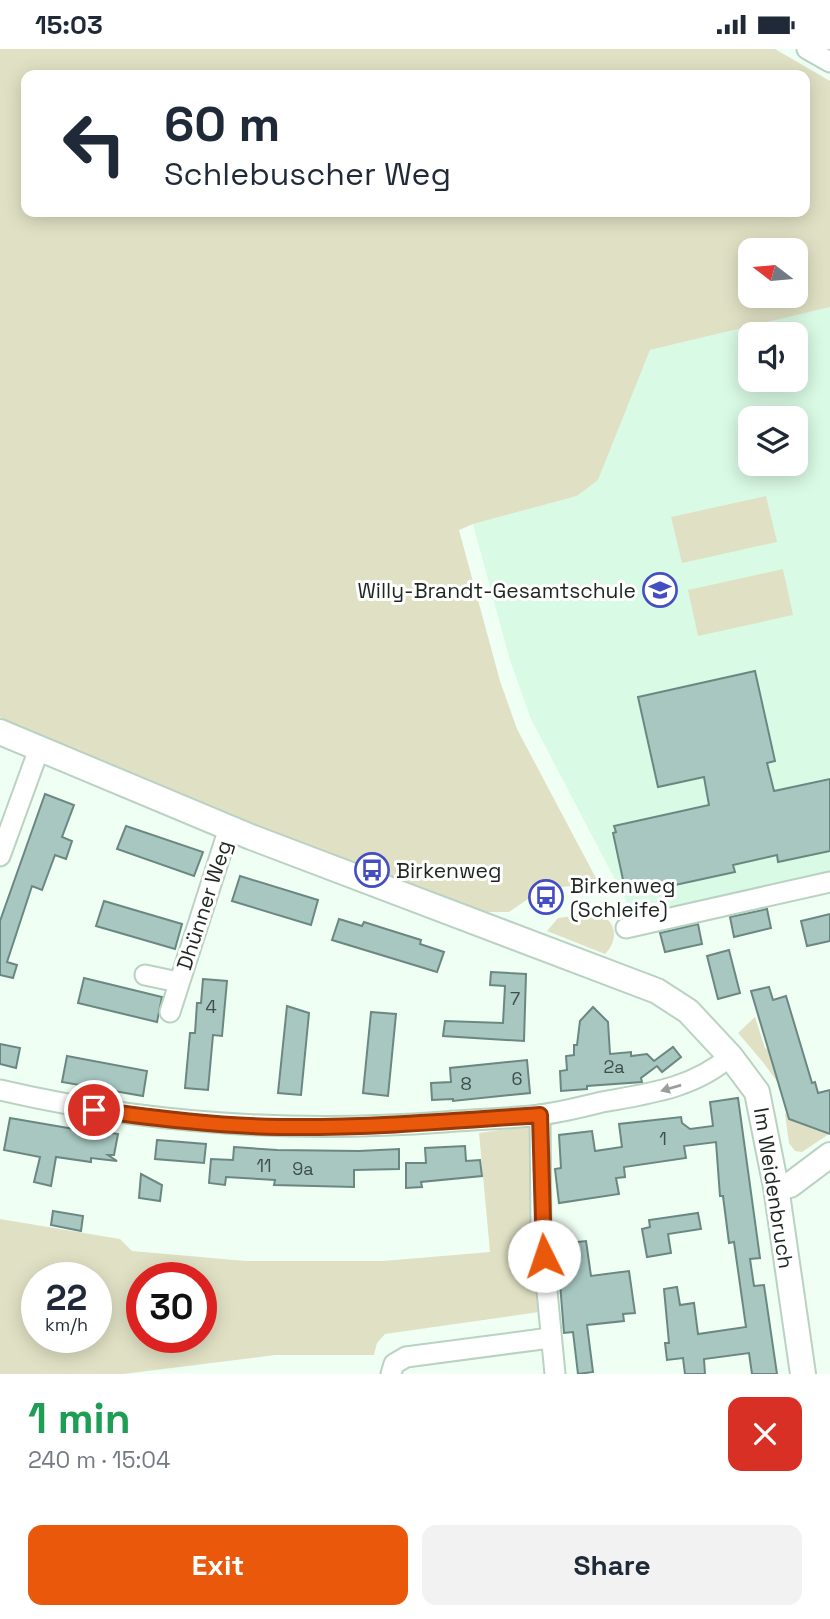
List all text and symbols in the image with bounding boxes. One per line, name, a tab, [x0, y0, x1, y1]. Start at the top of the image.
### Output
text: 15:03	[35, 8, 103, 42]
text: 60 m	[164, 93, 280, 155]
icon: left	[49, 98, 140, 189]
text: Schlebuscher Weg	[164, 154, 451, 194]
north arrow	[738, 238, 808, 308]
map controls	[738, 238, 808, 476]
button: sound	[738, 322, 808, 392]
button: layers	[738, 406, 808, 476]
school or university icon: Willy-Brandt-Gesamtschule	[641, 571, 679, 609]
place label: Willy-Brandt-Gesamtschule	[357, 577, 636, 604]
street label: Dhünner Weg	[170, 837, 238, 973]
bus stop icon: Birkenweg	[353, 851, 391, 889]
place label: Birkenweg	[396, 857, 501, 884]
place label: Birkenweg (Schleife)	[570, 872, 675, 923]
bus stop icon: Birkenweg (Schleife)	[527, 878, 565, 916]
house number: 7	[510, 987, 520, 1010]
house number: 4	[205, 995, 217, 1018]
house number: 2a	[603, 1055, 625, 1078]
house number: 6	[511, 1067, 523, 1090]
house number: 8	[460, 1072, 472, 1095]
pin	[64, 1080, 124, 1140]
one-way arrow	[660, 1083, 681, 1093]
icon: arrive	[75, 1091, 113, 1129]
street label: Im Weidenbruch	[748, 1106, 800, 1270]
house number: 1	[659, 1127, 667, 1150]
house number: 11	[256, 1154, 272, 1177]
house number: 9a	[292, 1157, 314, 1180]
position arrow	[507, 1219, 581, 1293]
speed limit sign: 30	[126, 1262, 217, 1353]
text: 22	[46, 1276, 87, 1320]
text: km/h	[45, 1313, 88, 1336]
text: 1 min	[28, 1392, 131, 1445]
button: close	[728, 1397, 802, 1471]
text: 240 m · 15:04	[28, 1445, 170, 1475]
button: Exit	[28, 1525, 408, 1605]
button: Share	[422, 1525, 802, 1605]

